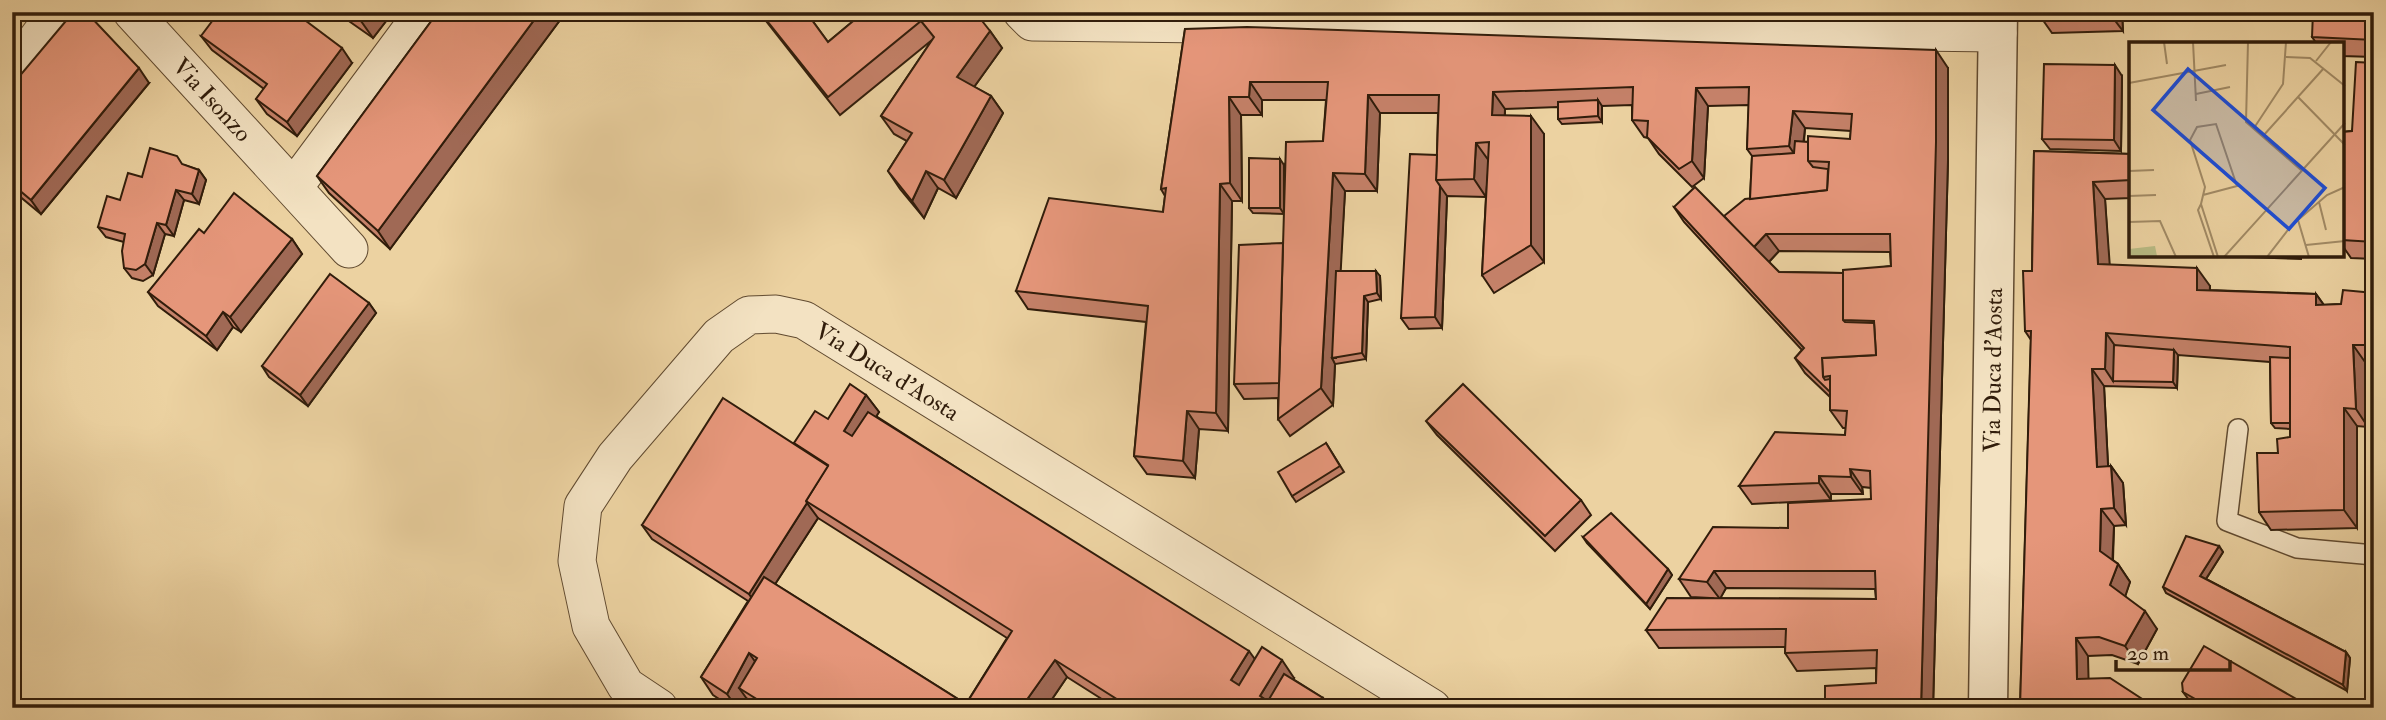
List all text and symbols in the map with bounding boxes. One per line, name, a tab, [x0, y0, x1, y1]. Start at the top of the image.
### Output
inset map	[2129, 42, 2344, 257]
street label: Via Isonzo	[166, 51, 259, 148]
street label: Via Duca d'Aosta	[1976, 286, 2010, 453]
street label: Via Duca d'Aosta	[809, 315, 966, 428]
scale bar	[2116, 629, 2230, 673]
text: 20 m	[2127, 640, 2169, 667]

